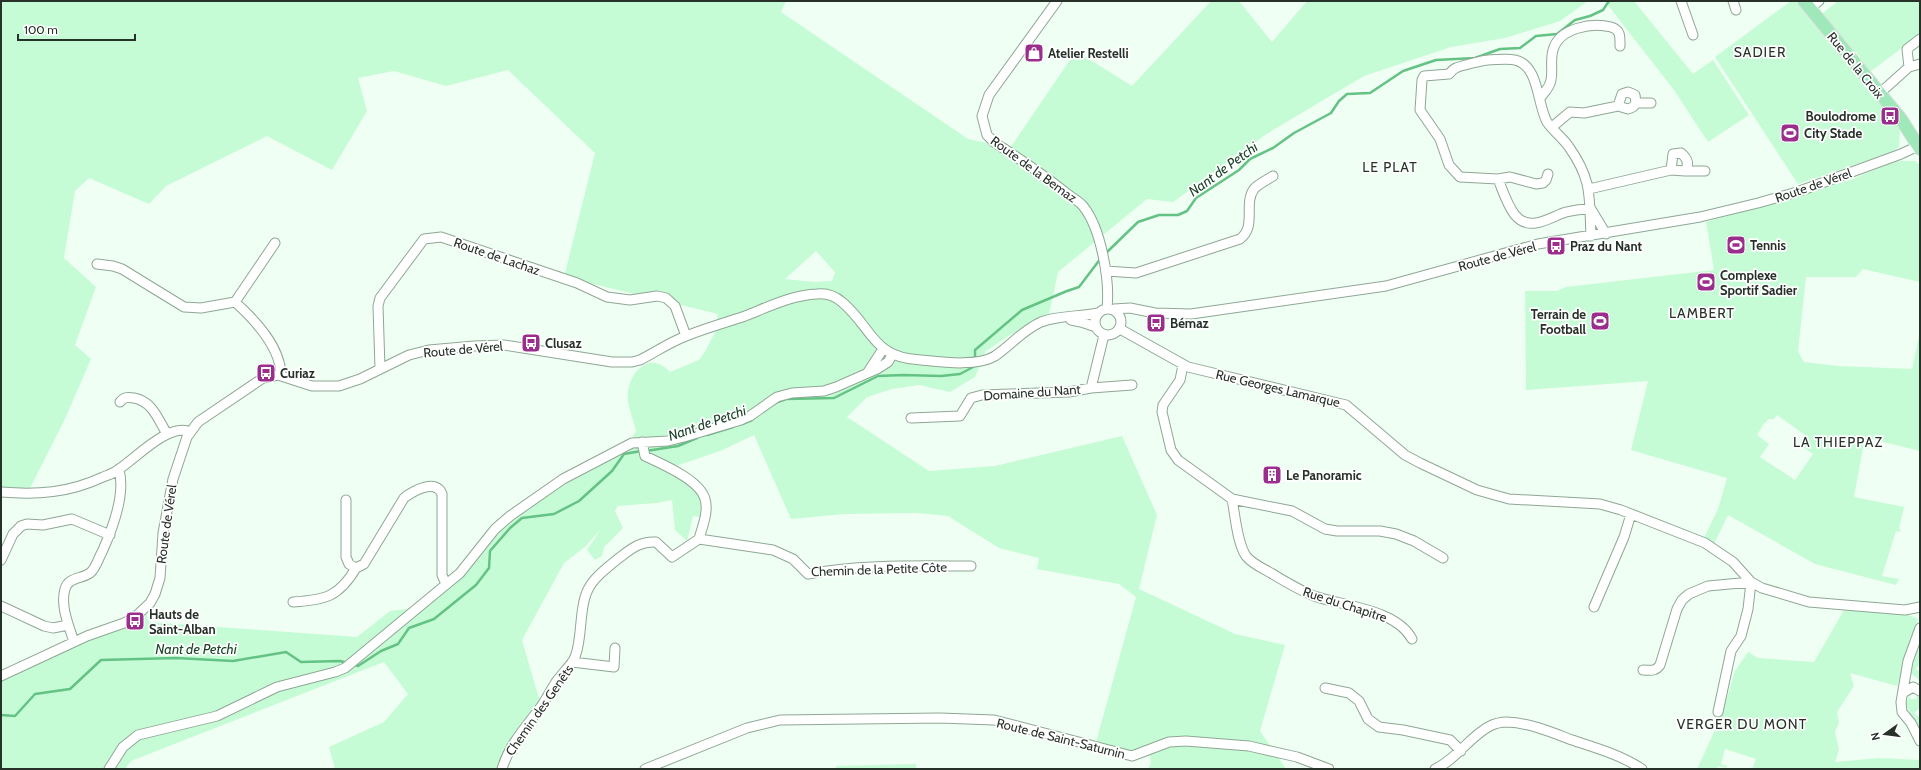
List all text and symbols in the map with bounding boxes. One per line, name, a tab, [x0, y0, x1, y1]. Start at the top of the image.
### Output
scale bar	[18, 16, 135, 42]
text: 100 m	[24, 22, 58, 37]
street label: Rue de la Croix	[1824, 28, 1888, 102]
shop icon: Atelier Restelli	[1023, 42, 1045, 64]
district label: SADIER	[1734, 43, 1786, 61]
place label: Atelier Restelli	[1048, 45, 1129, 61]
bus stop icon: Boulodrome	[1879, 105, 1901, 127]
place label: Boulodrome	[1806, 108, 1876, 124]
sports icon: City Stade	[1779, 122, 1801, 144]
place label: City Stade	[1804, 125, 1862, 141]
street label: Route de la Bemaz	[988, 132, 1080, 206]
water label: Nant de Petchi	[1185, 137, 1262, 200]
district label: LE PLAT	[1362, 158, 1418, 176]
street label: Route de Vérel	[1773, 164, 1853, 206]
street label: Route de Lachaz	[452, 234, 542, 278]
sports icon: Tennis	[1725, 234, 1747, 256]
bus stop icon: Praz du Nant	[1545, 235, 1567, 257]
place label: Tennis	[1750, 237, 1786, 253]
street label: Route de Vérel	[1456, 238, 1538, 274]
place label: Praz du Nant	[1570, 238, 1643, 254]
place label: Complexe Sportif Sadier	[1720, 267, 1798, 298]
sports icon: Complexe Sportif Sadier	[1695, 271, 1717, 293]
district label: LAMBERT	[1669, 304, 1735, 322]
place label: Terrain de Football	[1531, 306, 1587, 337]
sports icon: Terrain de Football	[1589, 310, 1611, 332]
bus stop icon: Bémaz	[1145, 312, 1167, 334]
place label: Bémaz	[1170, 315, 1209, 331]
bus stop icon: Clusaz	[520, 332, 542, 354]
place label: Clusaz	[545, 335, 582, 351]
street label: Route de Vérel	[423, 338, 503, 360]
bus stop icon: Curiaz	[255, 362, 277, 384]
place label: Curiaz	[280, 365, 315, 381]
street label: Rue Georges Lamarque	[1214, 366, 1342, 410]
street label: Domaine du Nant	[983, 381, 1082, 403]
water label: Nant de Petchi	[666, 401, 749, 445]
district label: LA THIEPPAZ	[1793, 433, 1883, 451]
building icon: Le Panoramic	[1261, 464, 1283, 486]
place label: Le Panoramic	[1286, 467, 1362, 483]
street label: Route de Vérel	[153, 483, 179, 565]
street label: Chemin de la Petite Côte	[811, 559, 948, 579]
street label: Rue du Chapitre	[1301, 583, 1389, 625]
place label: Hauts de Saint-Alban	[149, 606, 216, 637]
bus stop icon: Hauts de Saint-Alban	[124, 610, 146, 632]
water label: Nant de Petchi	[155, 640, 238, 658]
street label: Chemin des Genêts	[502, 661, 577, 759]
street label: Route de Saint-Saturnin	[995, 714, 1127, 762]
north arrow	[1865, 714, 1905, 754]
district label: VERGER DU MONT	[1677, 715, 1807, 733]
text: N	[1868, 731, 1883, 742]

